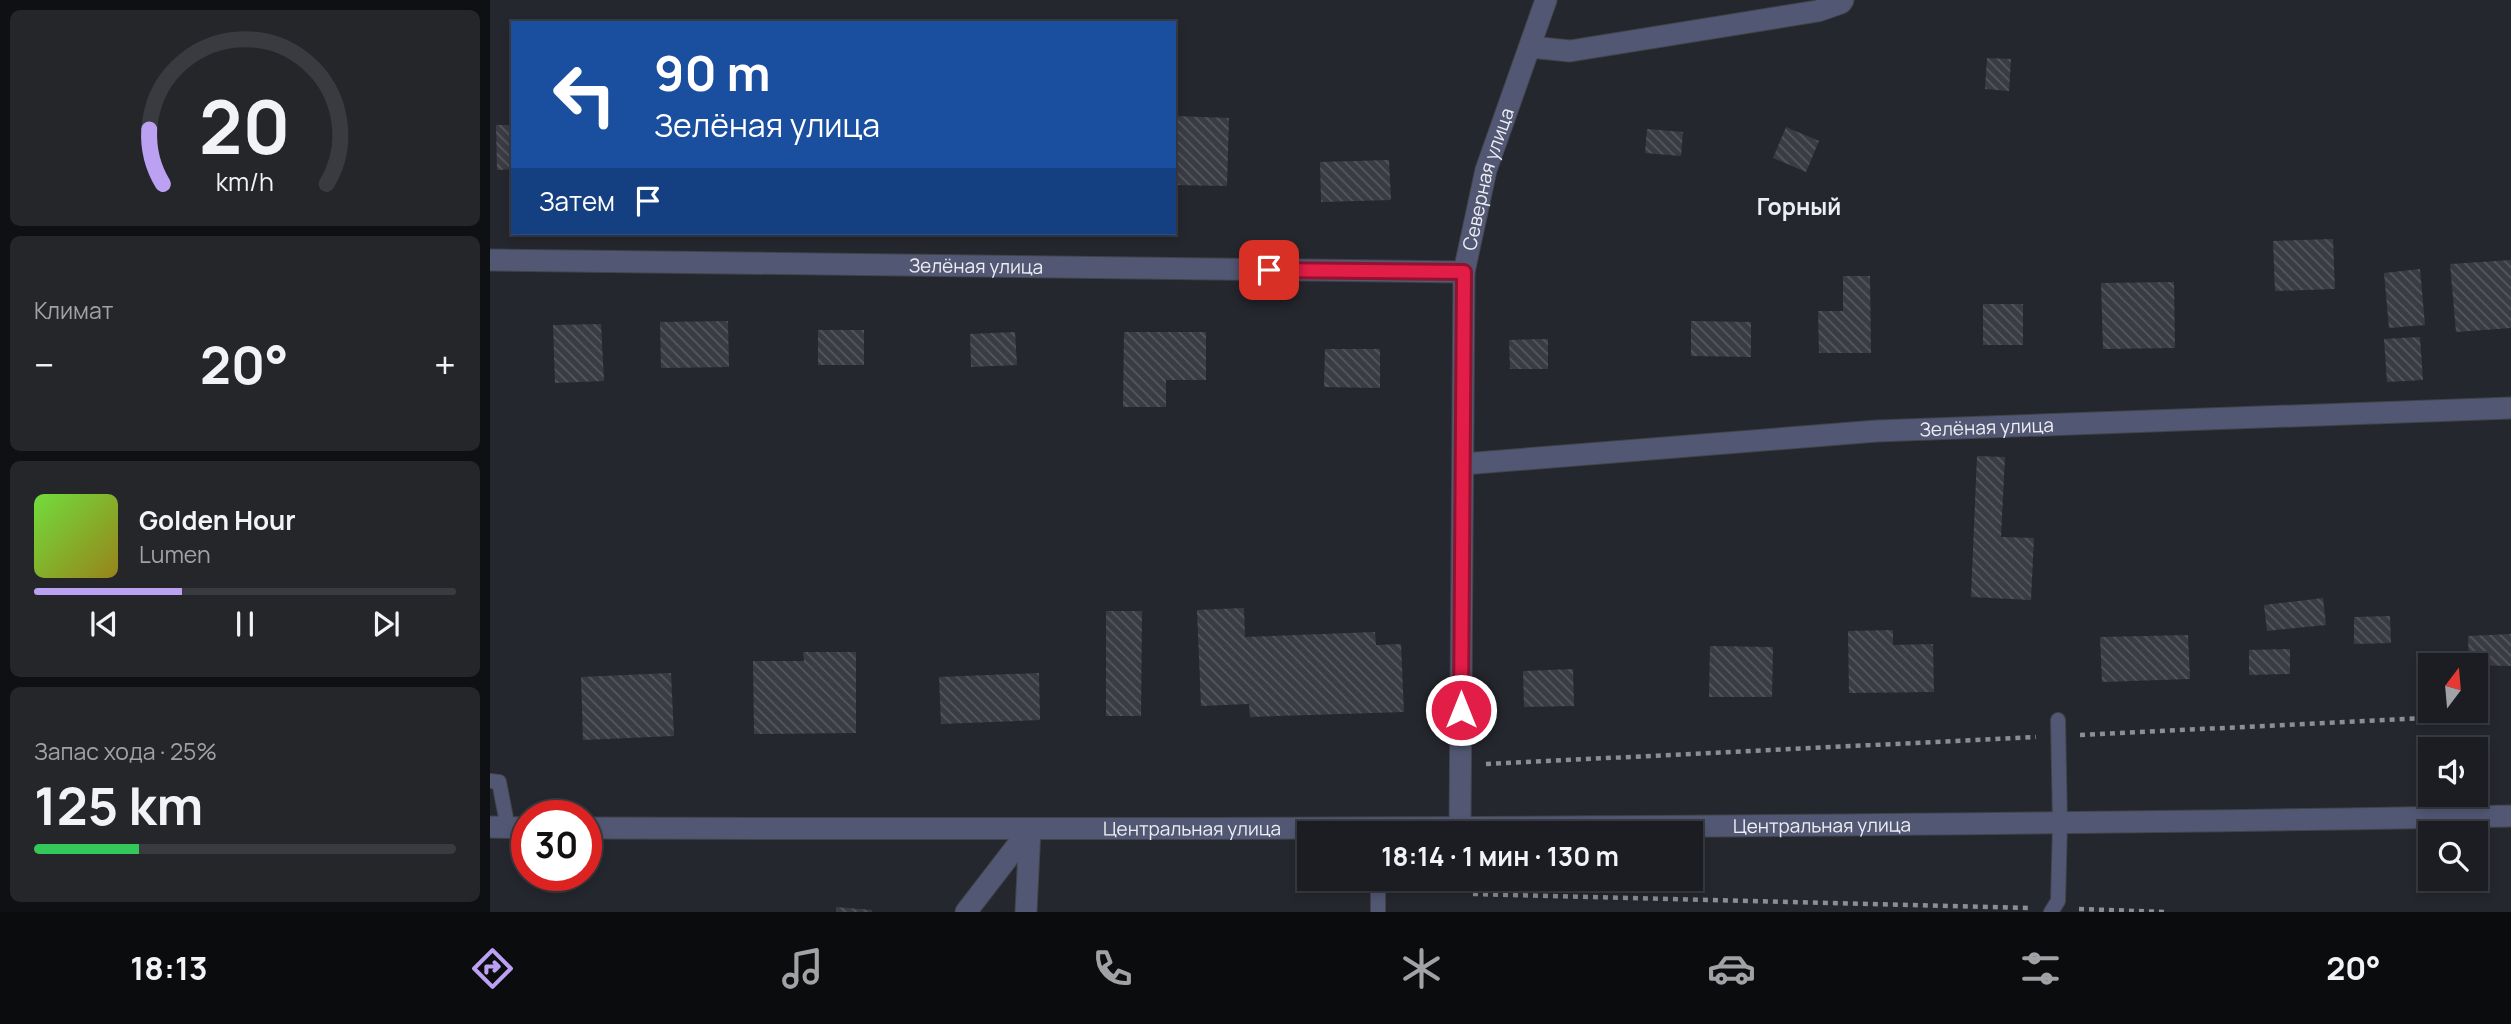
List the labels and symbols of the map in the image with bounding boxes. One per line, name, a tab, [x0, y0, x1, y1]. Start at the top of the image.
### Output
street label: Северная улица	[1456, 104, 1520, 253]
district label: Горный	[1757, 190, 1841, 222]
pin	[1239, 240, 1299, 300]
street label: Зелёная улица	[909, 252, 1043, 280]
street label: Зелёная улица	[1919, 412, 2054, 442]
north arrow	[2418, 653, 2488, 723]
position arrow	[1424, 673, 1498, 747]
speed limit sign: 30	[511, 800, 602, 891]
street label: Центральная улица	[1733, 811, 1911, 839]
street label: Центральная улица	[1103, 815, 1281, 842]

